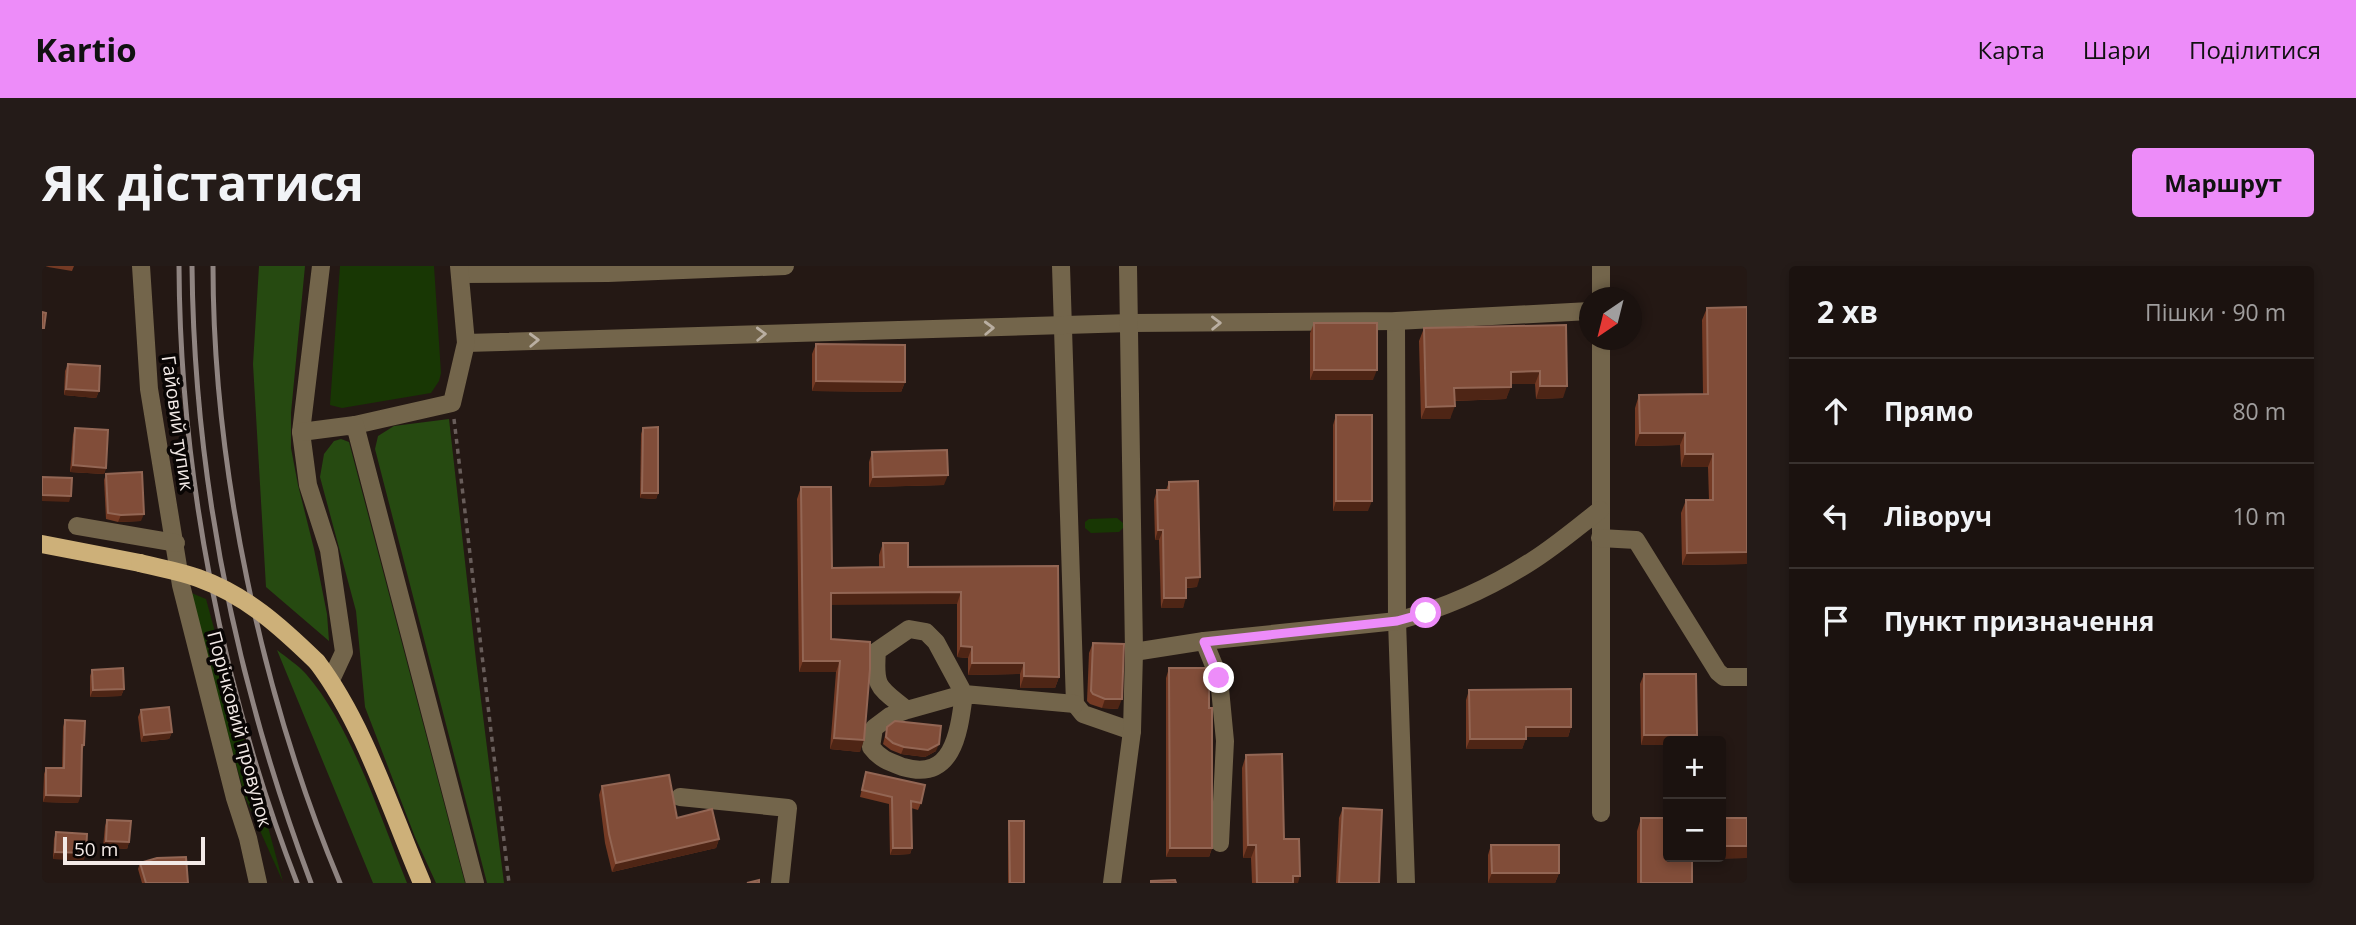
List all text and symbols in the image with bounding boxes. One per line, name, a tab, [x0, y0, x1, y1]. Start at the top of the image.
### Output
text: Kartio	[35, 27, 137, 72]
text: Карта	[1978, 33, 2045, 66]
text: Шари	[2083, 33, 2151, 66]
text: Поділитися	[2189, 33, 2321, 66]
button: Маршрут	[2132, 148, 2314, 217]
text: Як дістатися	[42, 149, 364, 215]
north arrow	[1579, 287, 1642, 350]
text: 2 хв	[1817, 291, 1878, 332]
text: Пішки · 90 m	[2145, 296, 2286, 328]
one-way arrow	[1211, 315, 1222, 330]
one-way arrow	[983, 320, 994, 335]
one-way arrow	[756, 326, 767, 342]
one-way arrow	[528, 333, 539, 348]
street label: Гайовий тупик	[156, 354, 200, 492]
icon: ahead	[1817, 392, 1855, 430]
text: Прямо	[1884, 393, 1973, 429]
text: 80 m	[2232, 395, 2286, 427]
icon: left	[1817, 497, 1855, 535]
text: Ліворуч	[1884, 498, 1992, 534]
text: 10 m	[2232, 500, 2286, 532]
route start	[1410, 597, 1441, 628]
icon: arrive	[1817, 602, 1855, 640]
text: Пункт призначення	[1884, 603, 2154, 639]
street label: Порічковий провулок	[201, 628, 279, 830]
route end	[1203, 662, 1234, 693]
map controls	[1663, 736, 1726, 862]
button: +	[1663, 736, 1726, 799]
button: −	[1663, 799, 1726, 862]
scale bar	[63, 834, 205, 866]
text: 50 m	[74, 836, 118, 862]

